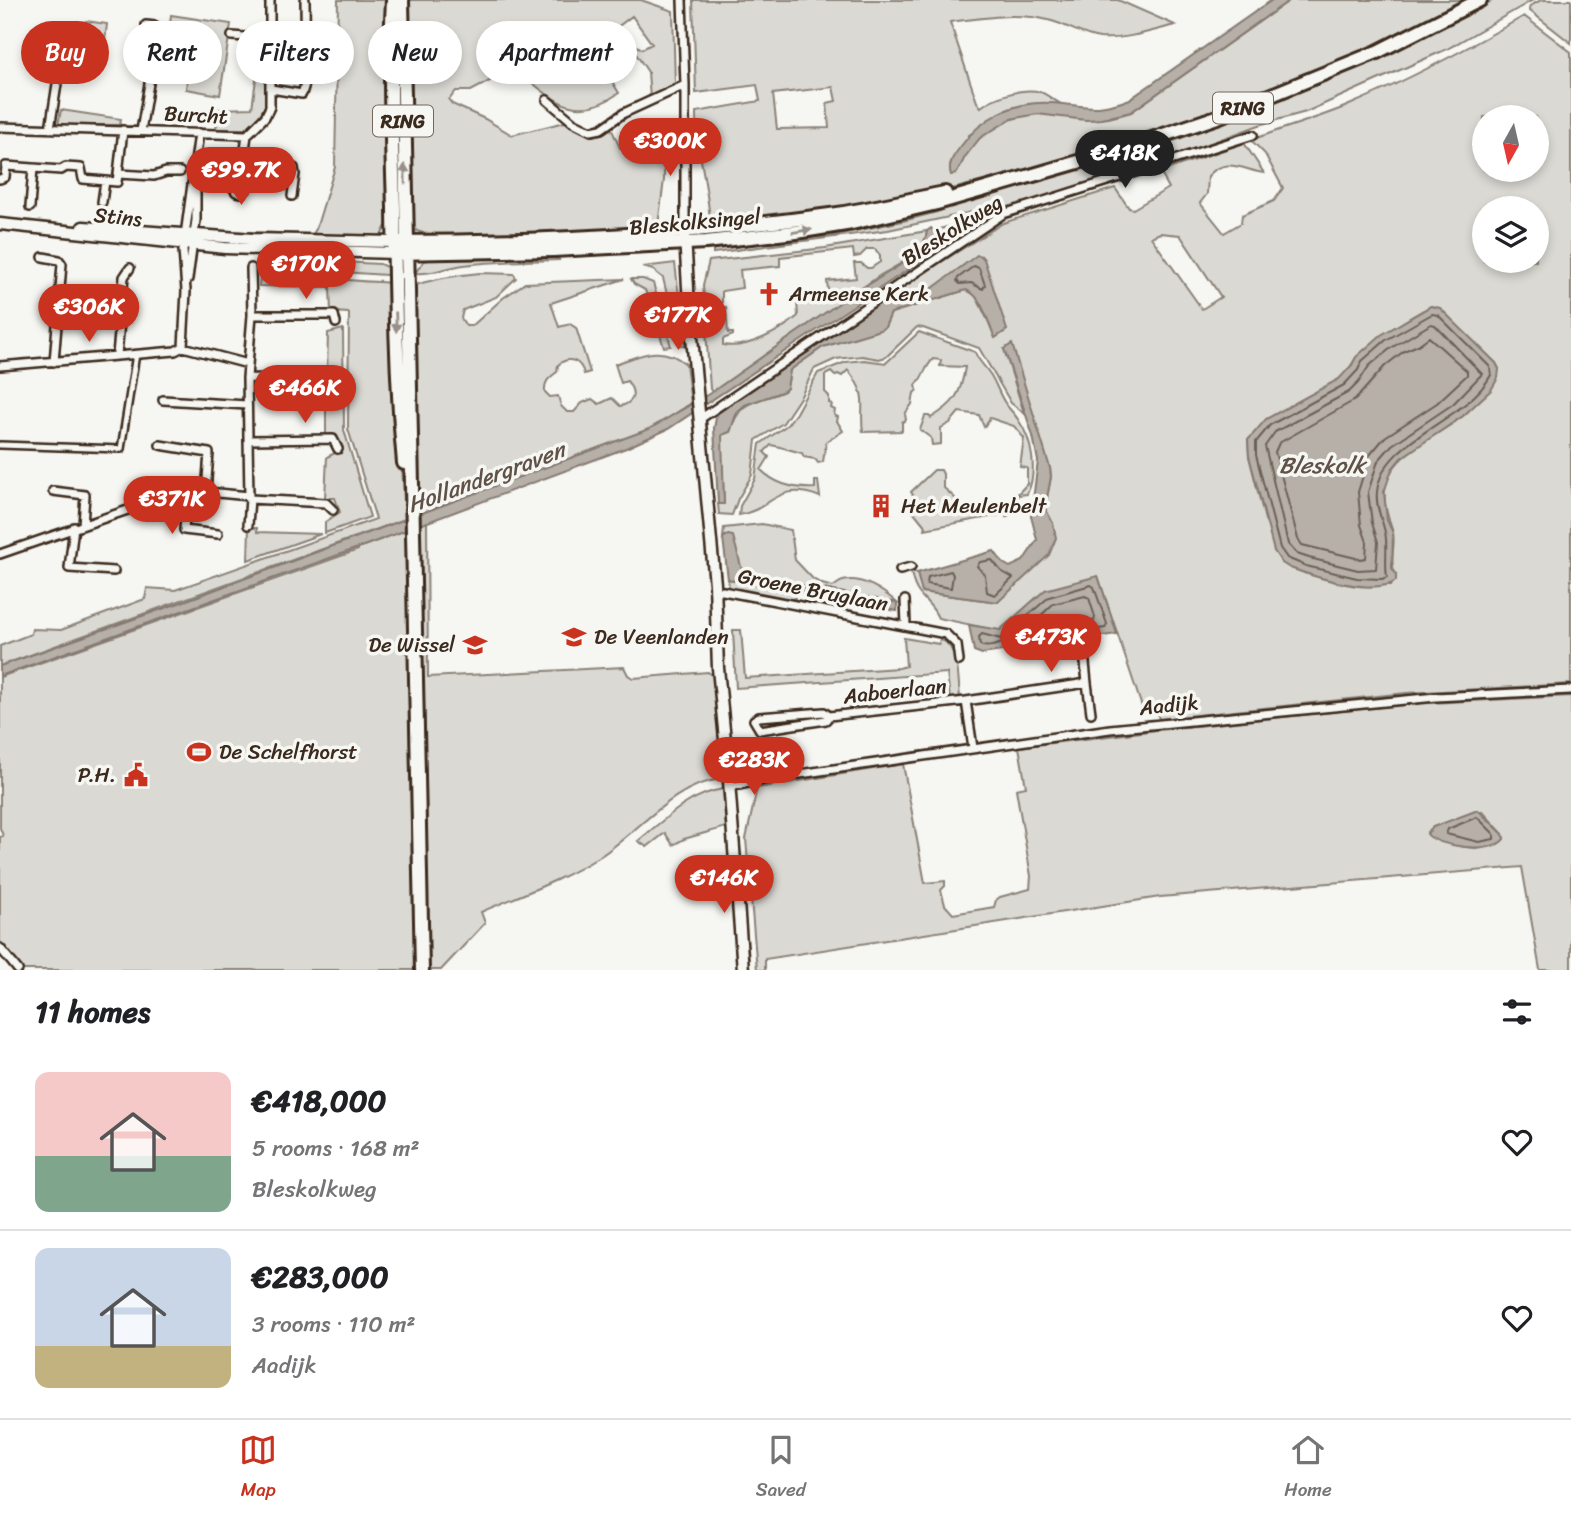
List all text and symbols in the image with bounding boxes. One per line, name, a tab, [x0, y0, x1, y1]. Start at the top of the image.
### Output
chip: Buy	[21, 21, 109, 84]
chip: Rent	[123, 21, 222, 84]
chip: Filters	[236, 21, 354, 84]
chip: New	[368, 21, 462, 84]
chip: Apartment	[476, 21, 637, 84]
road number: RING	[1213, 92, 1273, 124]
street label: Burcht	[163, 94, 229, 136]
road number: RING	[373, 105, 433, 136]
north arrow	[1472, 105, 1549, 182]
map controls	[1472, 105, 1549, 273]
pin: €300K	[621, 118, 719, 178]
text: €300K	[635, 120, 705, 161]
pin: €418K	[1076, 130, 1174, 190]
text: €418K	[1091, 132, 1159, 173]
pin: €99.7K	[184, 148, 298, 207]
text: €99.7K	[202, 149, 280, 190]
one-way arrow	[399, 162, 410, 184]
street label: Bleskolkweg	[894, 184, 1011, 276]
street label: Stins	[92, 196, 144, 238]
button: layers	[1472, 196, 1549, 273]
street label: Bleskolksingel	[628, 197, 763, 247]
one-way arrow	[791, 225, 813, 236]
pin: €170K	[257, 242, 355, 301]
text: €170K	[273, 243, 339, 284]
place label: Armeense Kerk	[788, 275, 929, 313]
church icon: Armeense Kerk	[755, 280, 783, 308]
pin: €306K	[40, 284, 138, 344]
text: €306K	[54, 286, 124, 327]
pin: €177K	[629, 292, 727, 352]
text: €177K	[645, 294, 711, 335]
one-way arrow	[390, 311, 401, 333]
pin: €466K	[256, 366, 354, 425]
text: €466K	[270, 367, 340, 408]
water label: Hollandergraven	[401, 429, 573, 525]
water label: Bleskolk	[1279, 445, 1368, 486]
pin: €371K	[123, 476, 221, 536]
text: €371K	[140, 478, 204, 519]
place label: Het Meulenbelt	[901, 487, 1048, 525]
building icon: Het Meulenbelt	[867, 492, 895, 520]
street label: Groene Bruglaan	[735, 557, 891, 623]
pin: €473K	[1002, 614, 1100, 674]
text: €473K	[1016, 616, 1086, 657]
place label: De Veenlanden	[594, 618, 729, 656]
school or university icon: De Veenlanden	[560, 623, 588, 651]
place label: De Wissel	[369, 626, 456, 664]
school or university icon: De Wissel	[461, 631, 489, 659]
street label: Aaboerlaan	[840, 667, 949, 715]
street label: Aadijk	[1137, 683, 1200, 727]
place label: De Schelfhorst	[219, 733, 357, 771]
sports icon: De Schelfhorst	[185, 738, 213, 766]
pin: €283K	[705, 738, 803, 797]
text: €283K	[719, 739, 789, 780]
place label: P.H.	[78, 756, 116, 794]
public building icon: P.H.	[122, 761, 150, 789]
pin: €146K	[675, 856, 773, 915]
text: €146K	[691, 857, 757, 898]
text: 11 homes	[35, 985, 150, 1039]
icon: filters	[1498, 993, 1536, 1031]
text: €418,000	[252, 1074, 387, 1128]
icon: home	[91, 1100, 175, 1184]
icon: heart	[1498, 1123, 1536, 1161]
text: 5 rooms · 168 m²	[252, 1128, 420, 1169]
text: Bleskolkweg	[252, 1169, 377, 1210]
text: €283,000	[252, 1250, 389, 1304]
icon: home	[91, 1276, 175, 1360]
icon: heart	[1498, 1299, 1536, 1337]
text: 3 rooms · 110 m²	[252, 1304, 416, 1345]
text: Aadijk	[252, 1345, 317, 1386]
tab: Map	[239, 1431, 277, 1506]
tab: Saved	[756, 1431, 806, 1506]
tab: Home	[1284, 1431, 1332, 1506]

